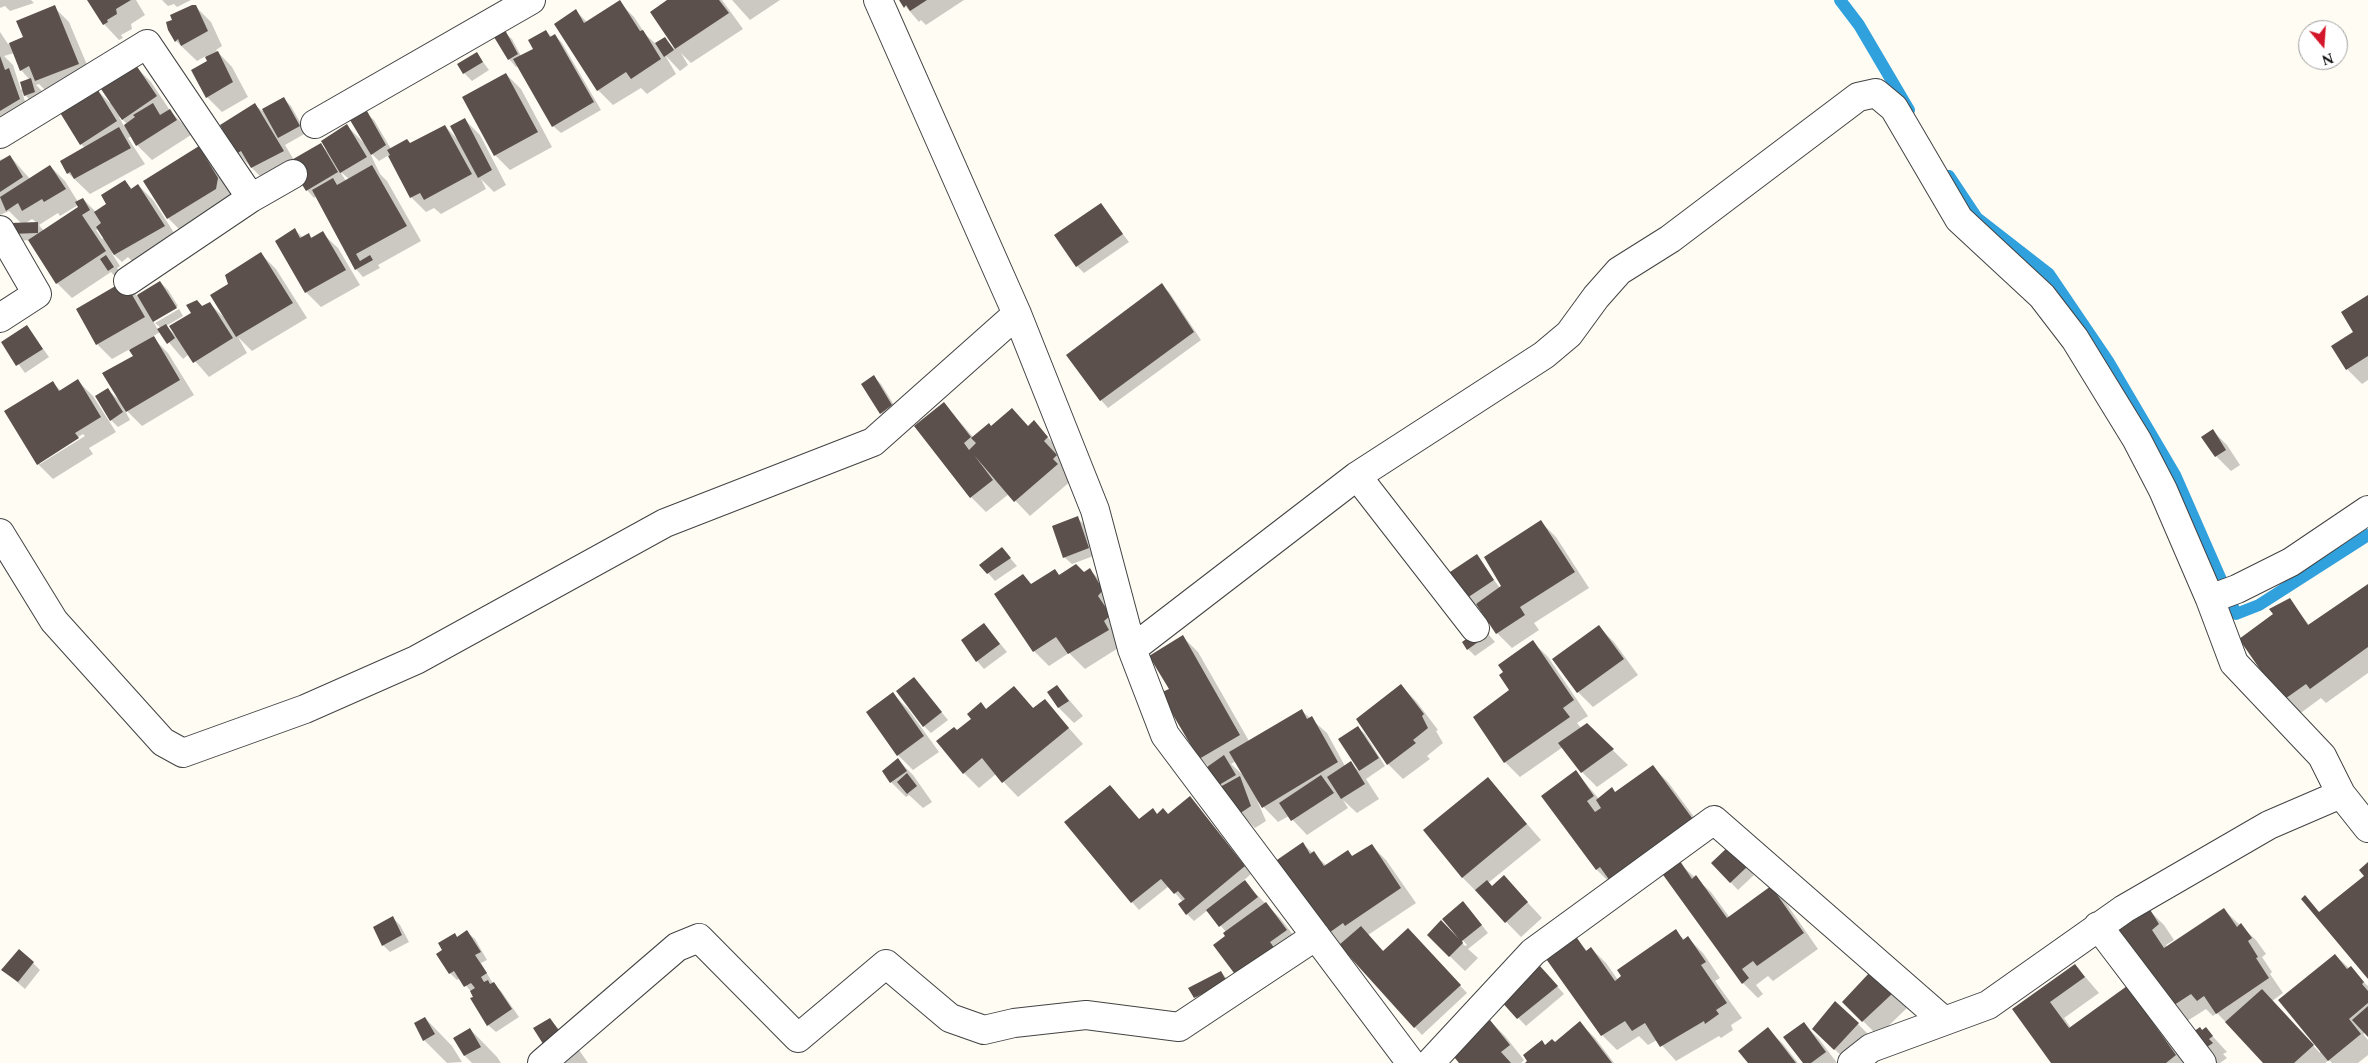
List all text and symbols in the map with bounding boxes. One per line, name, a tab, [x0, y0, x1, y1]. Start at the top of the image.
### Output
north arrow	[2298, 20, 2348, 70]
text: N	[2319, 47, 2336, 71]

